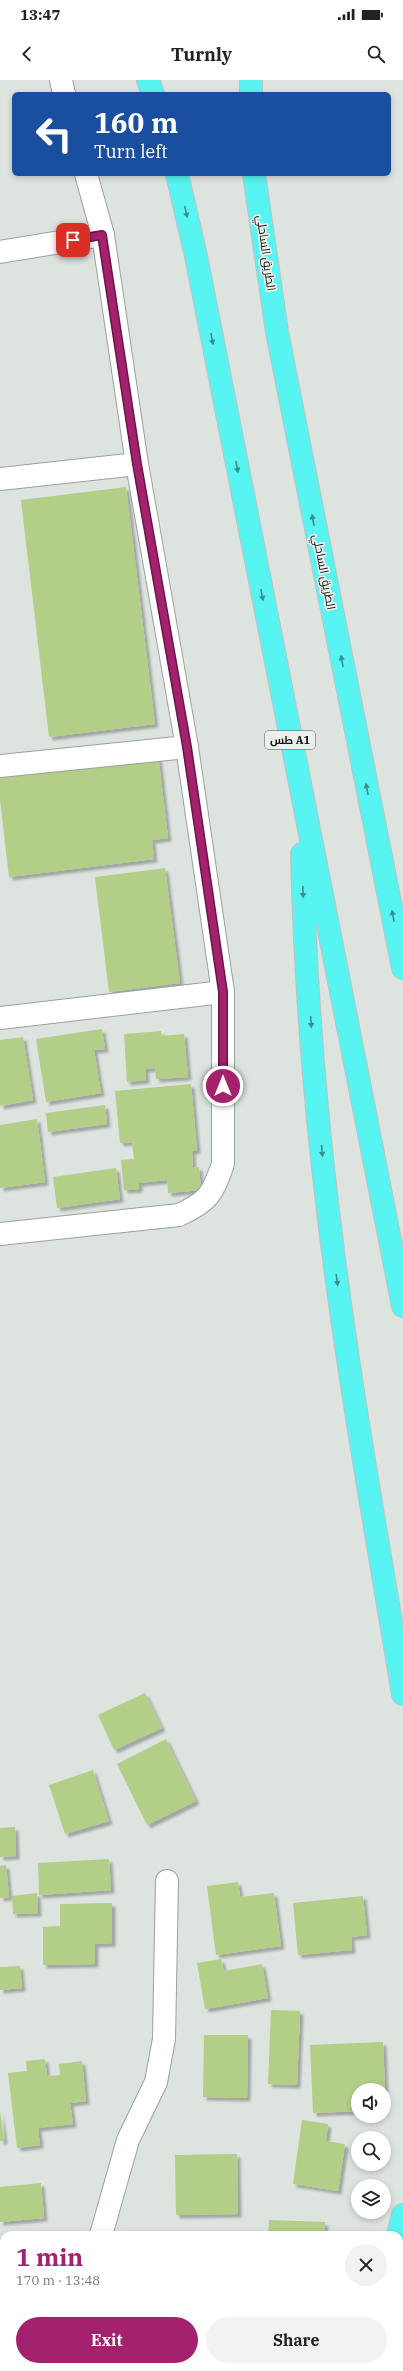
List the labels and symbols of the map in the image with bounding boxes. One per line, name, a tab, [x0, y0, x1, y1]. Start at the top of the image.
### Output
one-way arrow	[183, 206, 189, 218]
street label: الطريق الساحلي	[251, 214, 279, 292]
pin	[56, 223, 90, 257]
one-way arrow	[209, 333, 215, 346]
one-way arrow	[234, 461, 240, 473]
one-way arrow	[310, 514, 316, 526]
street label: الطريق الساحلي	[307, 533, 339, 611]
one-way arrow	[259, 588, 265, 601]
one-way arrow	[338, 655, 344, 667]
road number: طس A1	[265, 731, 315, 749]
one-way arrow	[364, 782, 370, 795]
one-way arrow	[300, 886, 306, 899]
one-way arrow	[389, 910, 395, 922]
one-way arrow	[307, 1016, 314, 1028]
position arrow	[202, 1065, 244, 1107]
one-way arrow	[319, 1145, 325, 1157]
one-way arrow	[334, 1274, 340, 1286]

